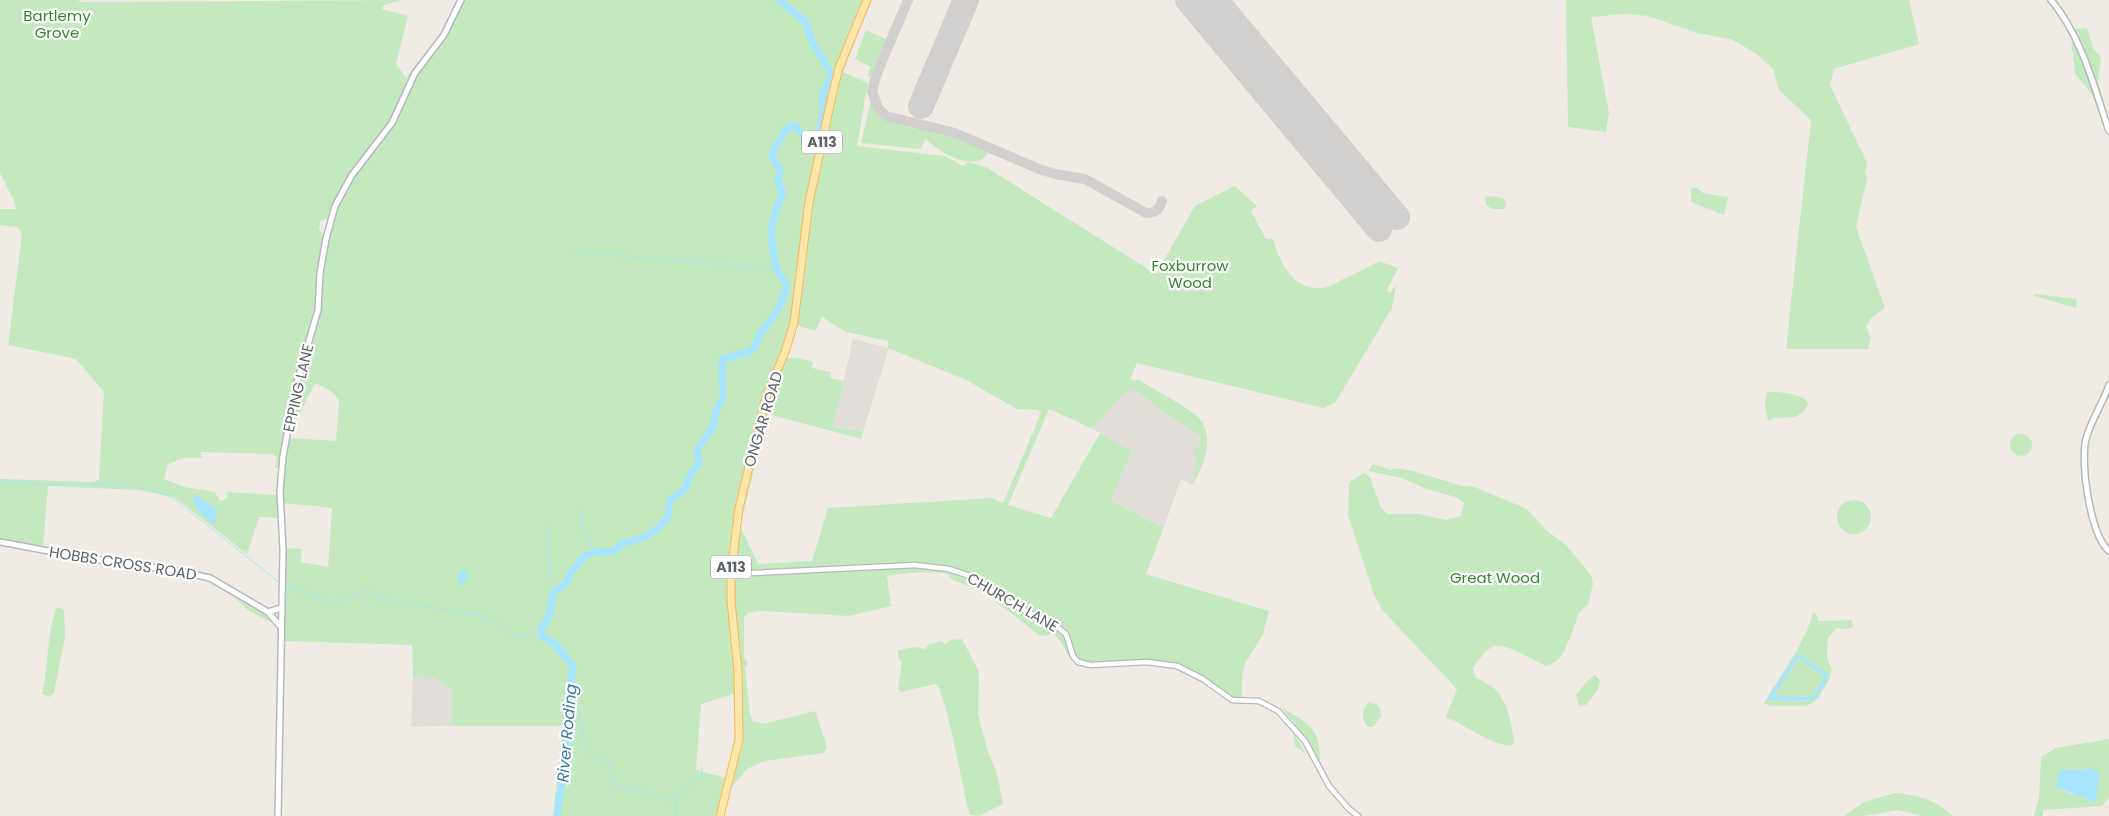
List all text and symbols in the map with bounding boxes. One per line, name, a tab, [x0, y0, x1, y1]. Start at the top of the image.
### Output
park label: Bartlemy Grove	[23, 5, 91, 43]
road number: A113	[802, 130, 842, 154]
park label: Foxburrow Wood	[1151, 255, 1229, 293]
street label: EPPING LANE	[278, 342, 318, 434]
street label: ONGAR ROAD	[739, 369, 787, 469]
street label: HOBBS CROSS ROAD	[48, 541, 198, 585]
road number: A113	[711, 556, 751, 578]
street label: CHURCH LANE	[964, 567, 1062, 637]
park label: Great Wood	[1450, 567, 1540, 588]
water label: River Roding	[551, 682, 583, 783]

